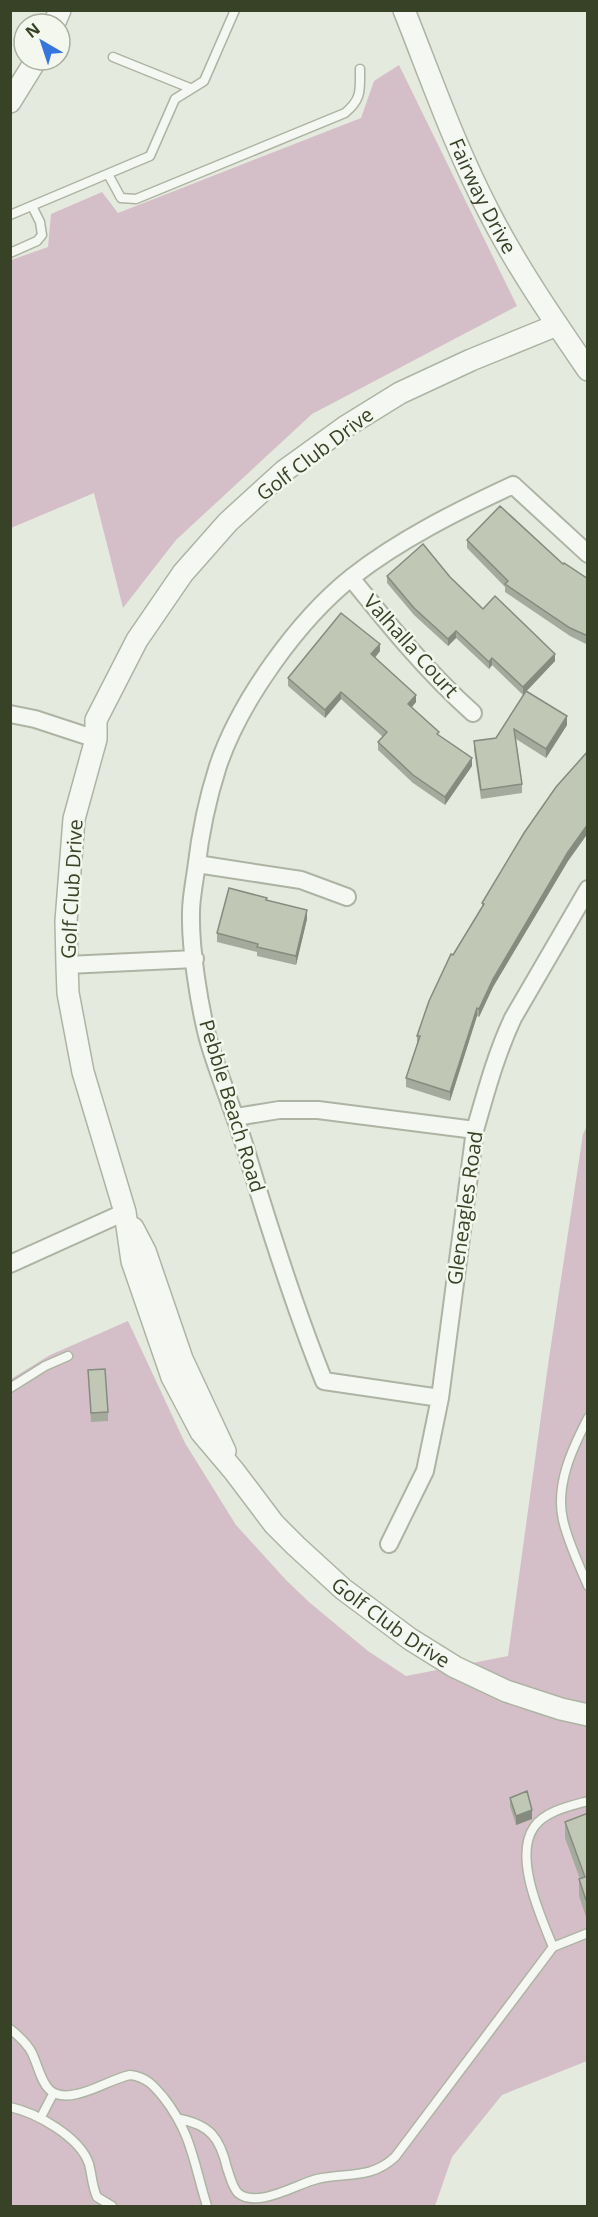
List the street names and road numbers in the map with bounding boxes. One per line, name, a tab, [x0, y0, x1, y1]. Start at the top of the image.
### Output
street label: Fairway Drive	[443, 134, 523, 258]
street label: Golf Club Drive	[251, 401, 379, 506]
street label: Valhalla Court	[358, 588, 465, 703]
street label: Golf Club Drive	[54, 818, 89, 960]
street label: Pebble Beach Road	[193, 1016, 272, 1196]
street label: Gleneagles Road	[440, 1129, 489, 1287]
street label: Golf Club Drive	[326, 1571, 455, 1674]

